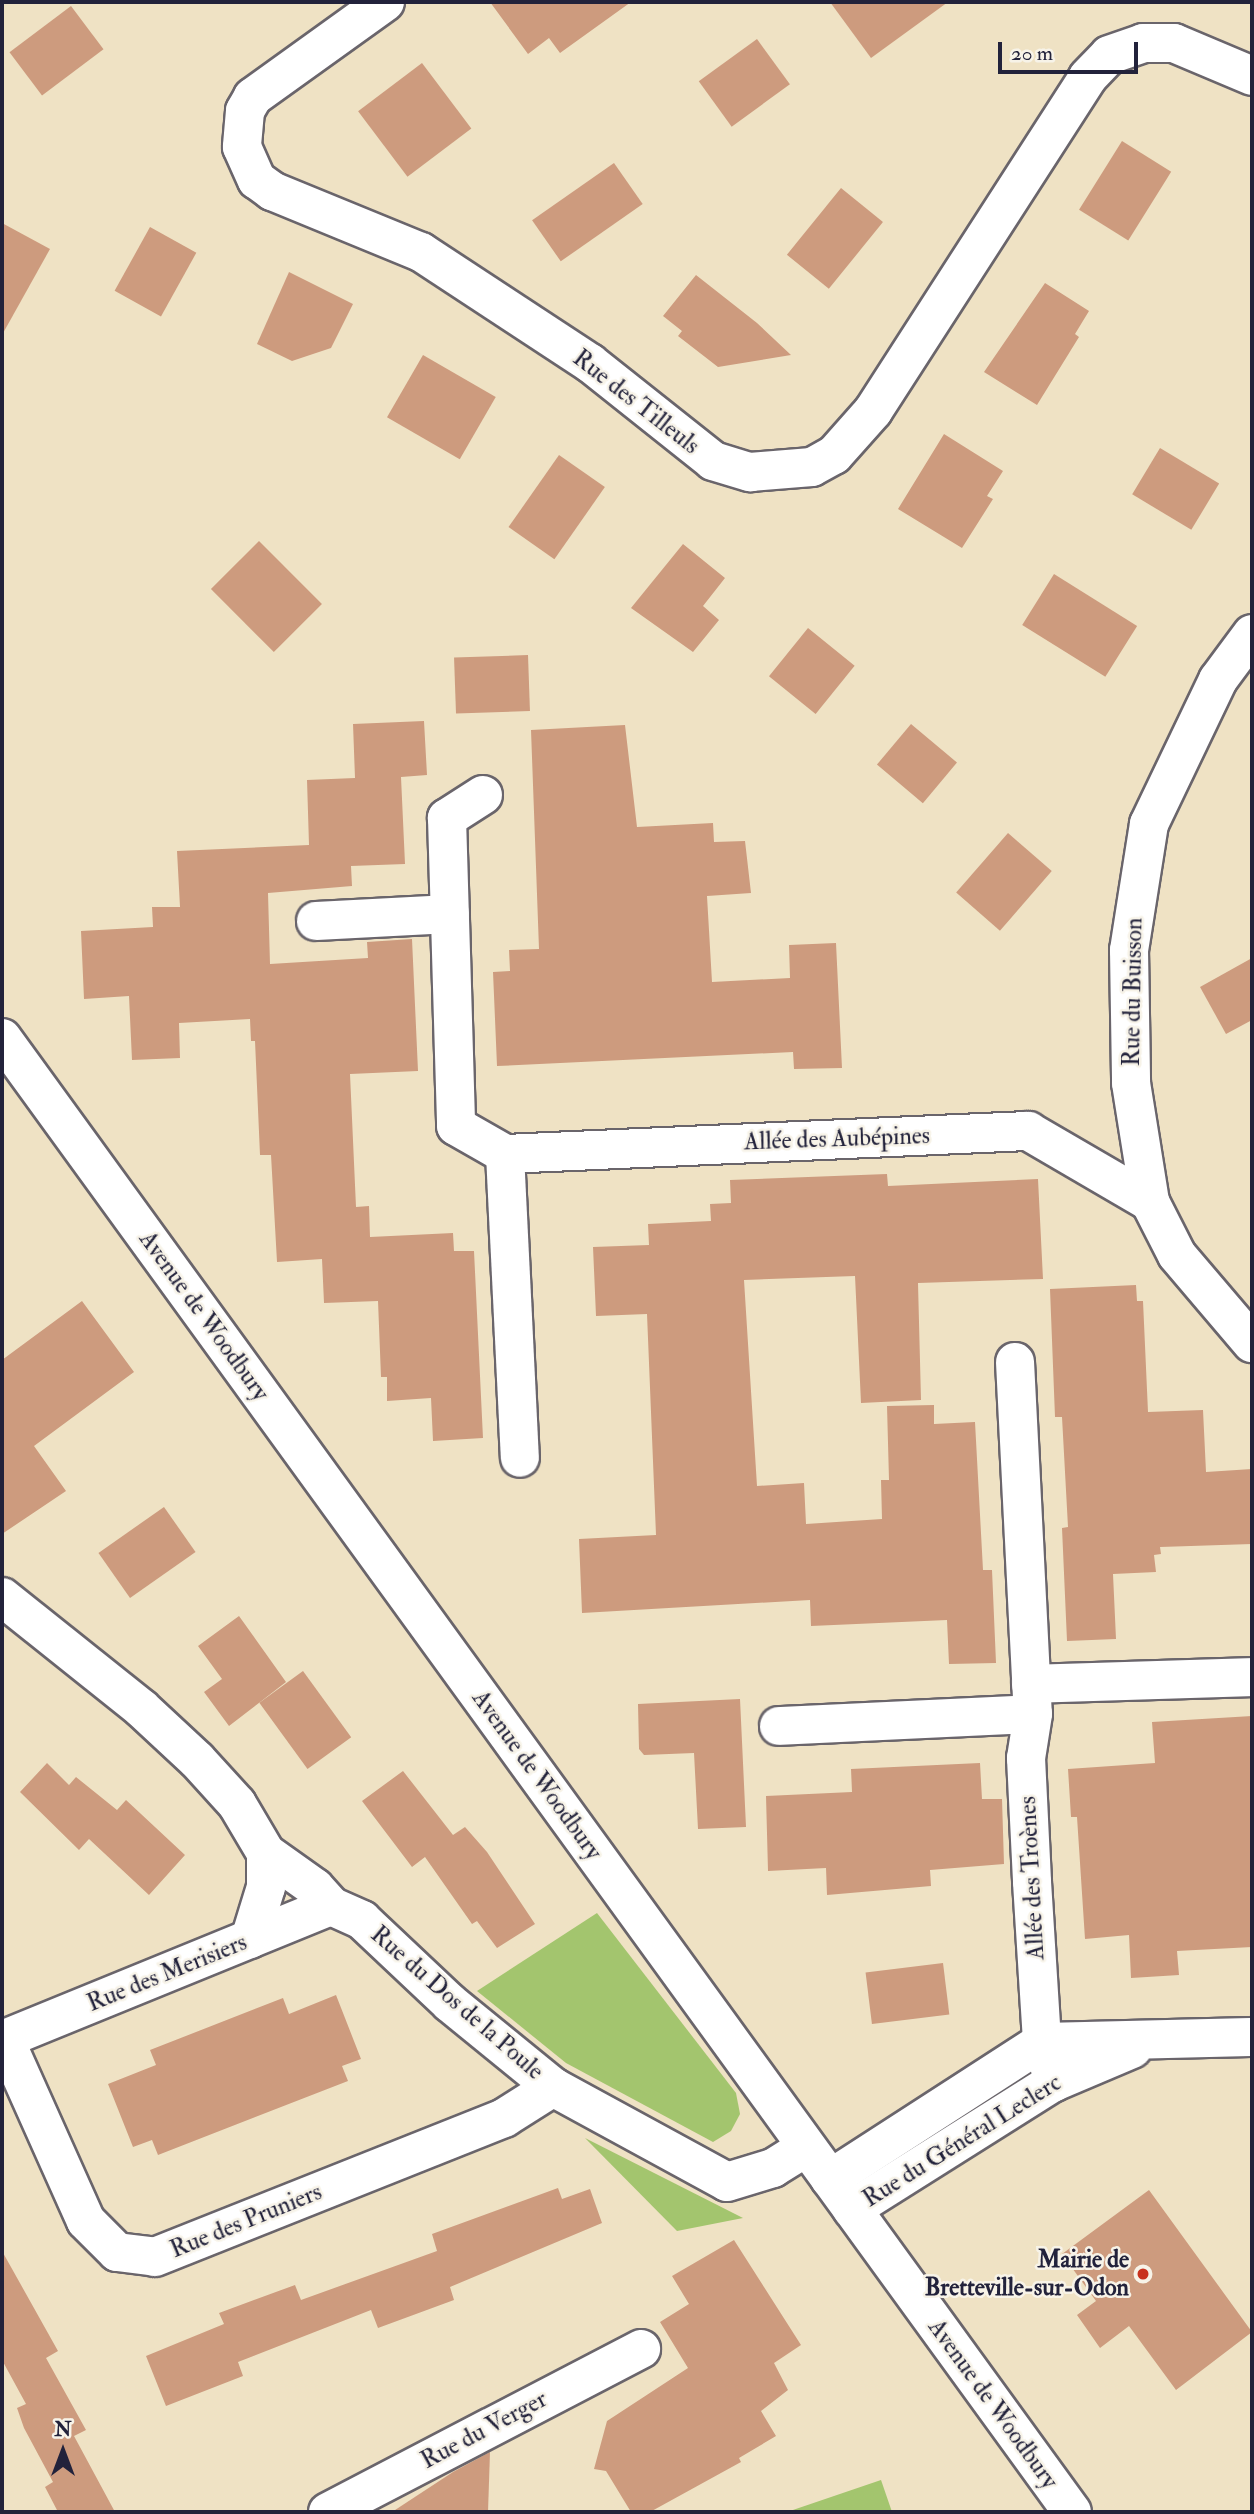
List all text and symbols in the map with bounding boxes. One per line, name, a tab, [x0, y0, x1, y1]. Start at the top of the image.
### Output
scale bar	[1002, 28, 1142, 72]
text: 20 m	[1011, 40, 1053, 67]
street label: Rue des Tilleuls	[567, 344, 705, 460]
street label: Rue du Buisson	[1117, 917, 1149, 1067]
street label: Allée des Aubépines	[744, 1121, 930, 1157]
street label: Avenue de Woodbury	[133, 1226, 275, 1406]
street label: Avenue de Woodbury	[466, 1685, 608, 1865]
street label: Allée des Troènes	[1013, 1795, 1051, 1961]
street label: Rue du Dos de la Poule	[365, 1920, 549, 2086]
street label: Rue des Merisiers	[83, 1928, 251, 2018]
street label: Rue du Général Leclerc	[858, 2068, 1066, 2214]
street label: Rue des Pruniers	[166, 2178, 326, 2264]
place label: Mairie de Bretteville-sur-Odon	[925, 2246, 1129, 2302]
marker: Mairie de Bretteville-sur-Odon	[1135, 2266, 1151, 2282]
street label: Avenue de Woodbury	[922, 2314, 1064, 2494]
street label: Rue du Verger	[416, 2385, 552, 2475]
north arrow	[28, 2416, 98, 2486]
text: N	[54, 2418, 72, 2442]

